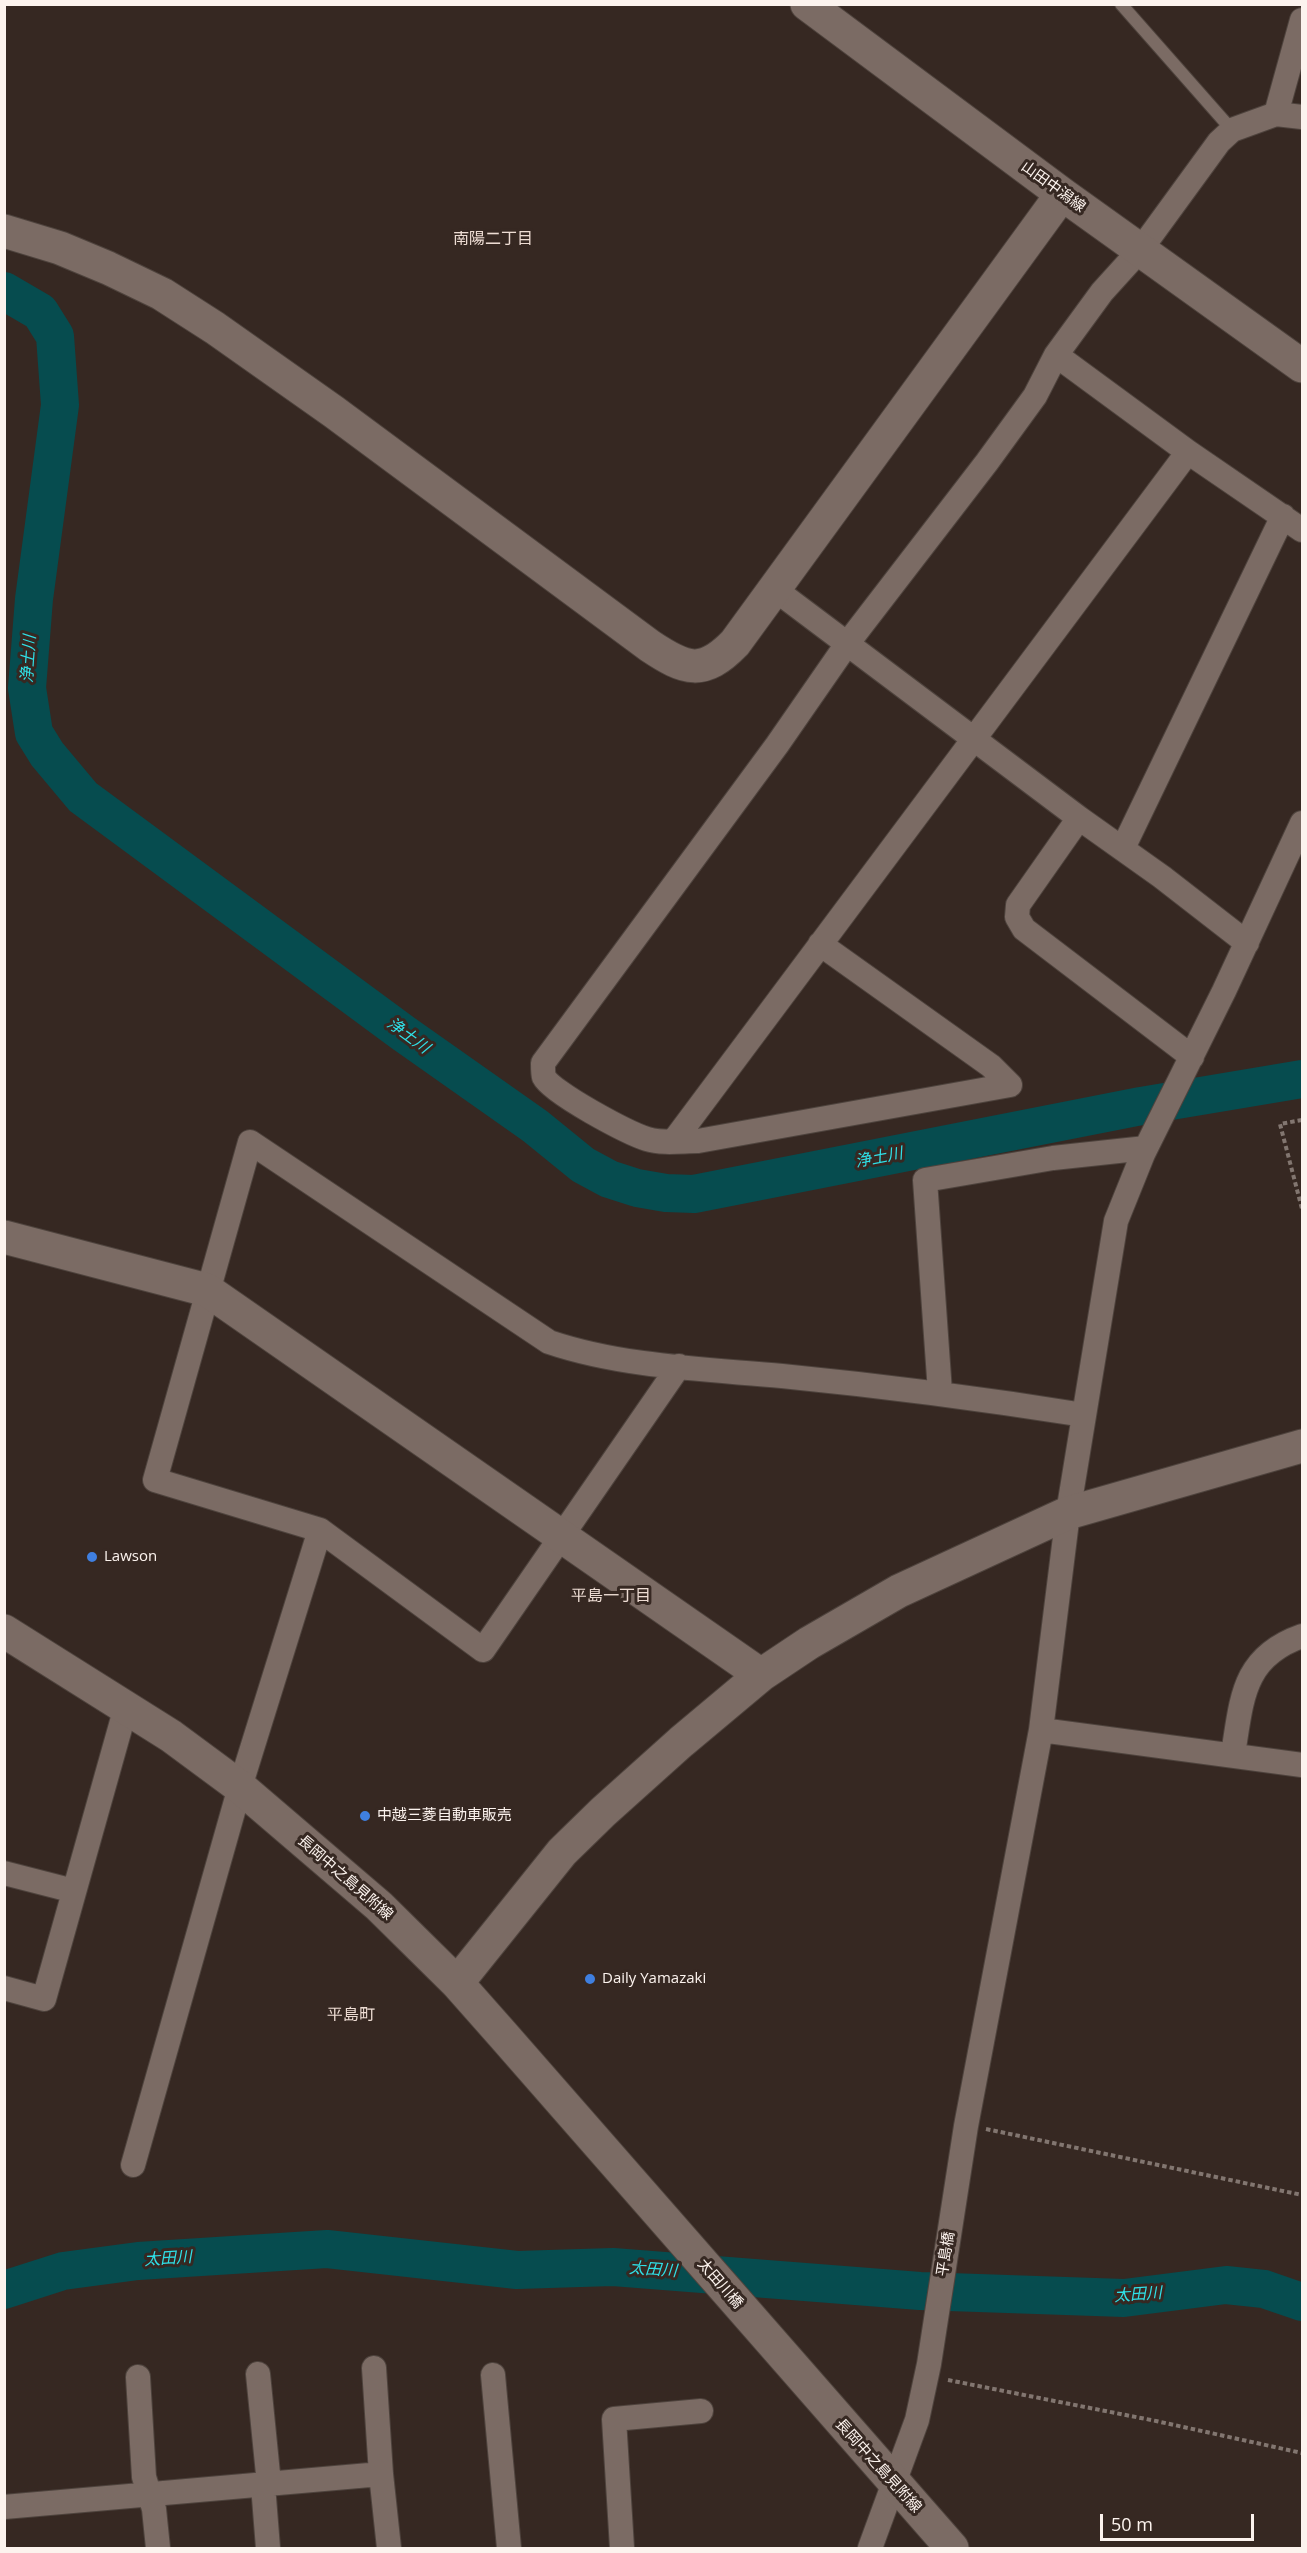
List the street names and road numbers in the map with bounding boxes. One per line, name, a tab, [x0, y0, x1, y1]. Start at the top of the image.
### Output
street label: 山田中潟線	[1017, 158, 1089, 216]
street label: 長岡中之島見附線	[294, 1832, 396, 1924]
street label: 平島橋	[934, 2230, 958, 2278]
street label: 太田川橋	[694, 2255, 746, 2313]
street label: 長岡中之島見附線	[831, 2415, 925, 2517]

